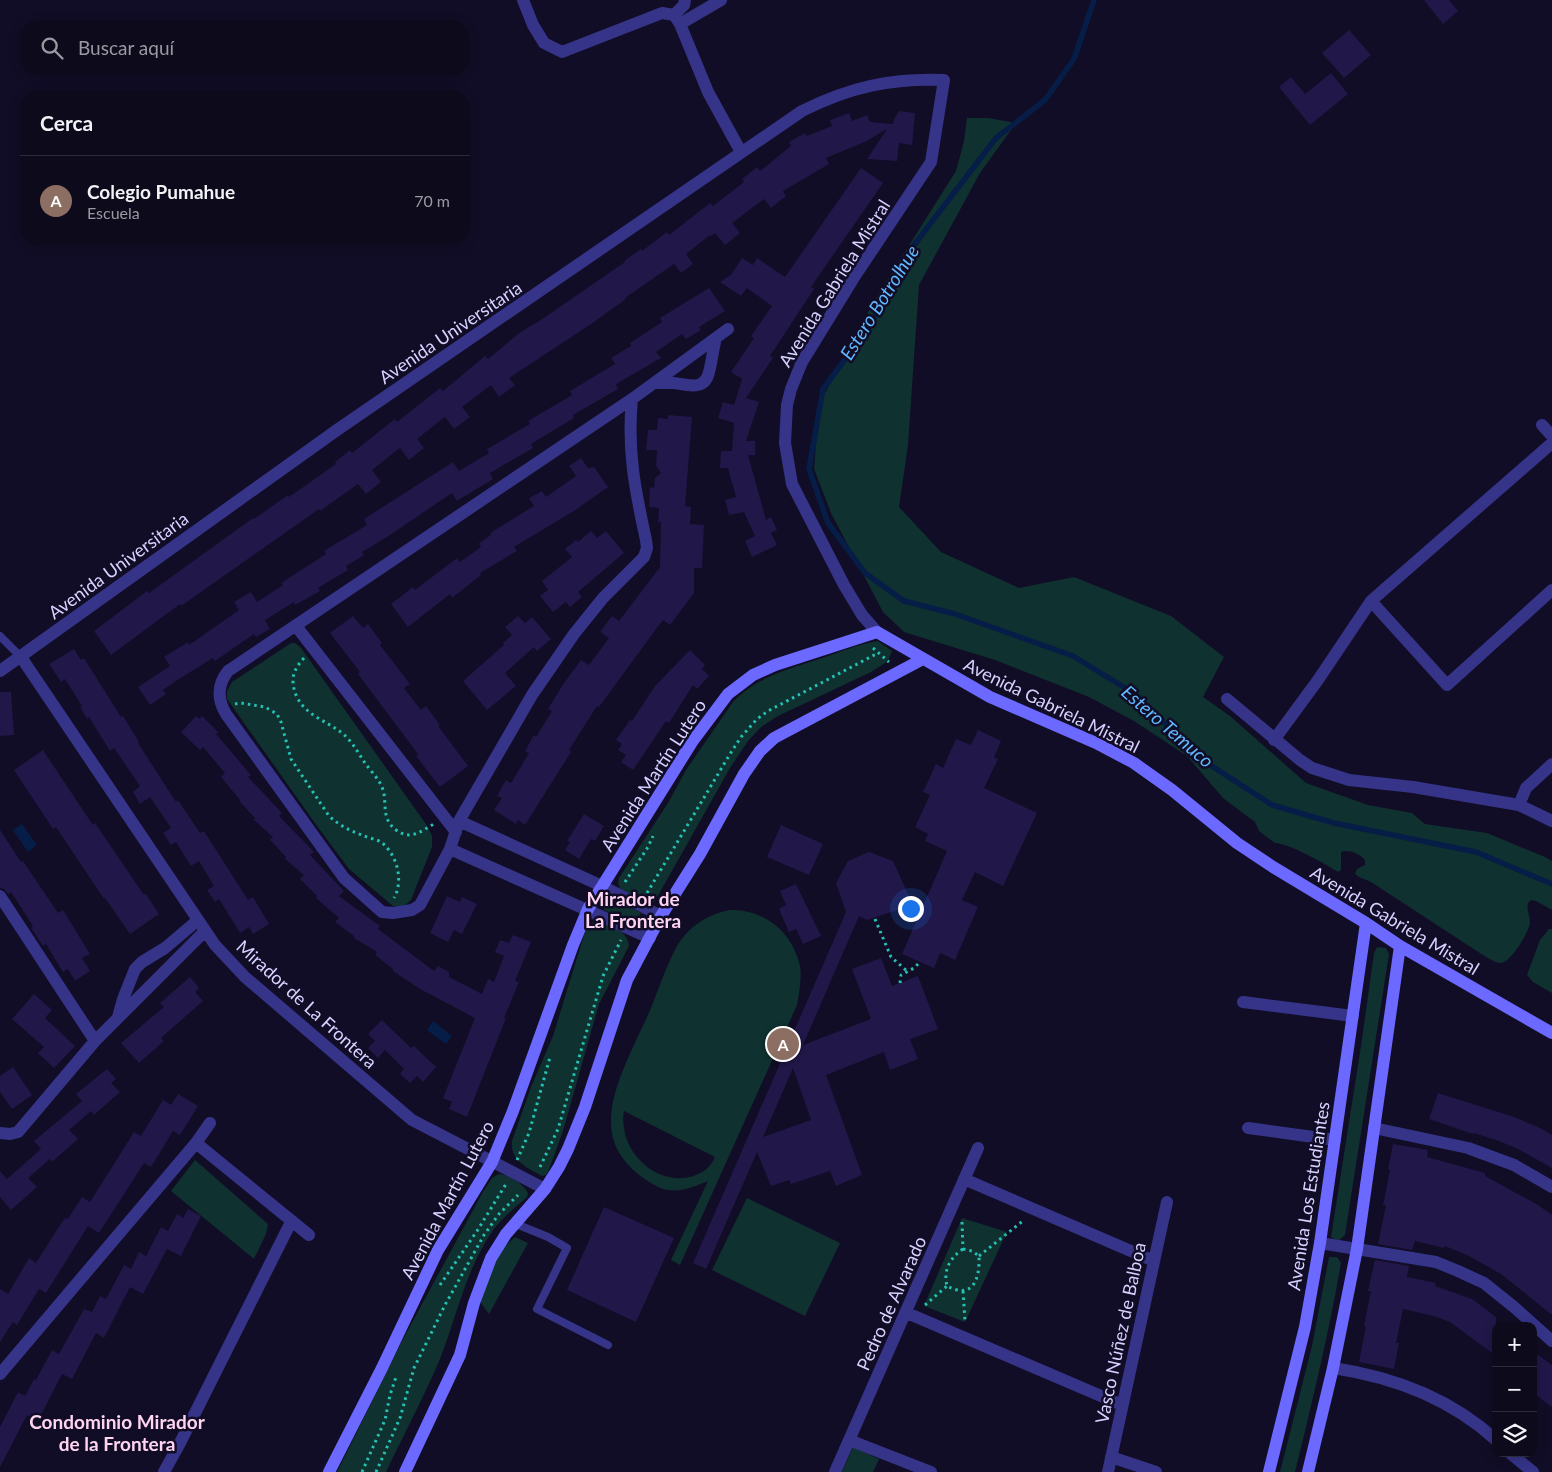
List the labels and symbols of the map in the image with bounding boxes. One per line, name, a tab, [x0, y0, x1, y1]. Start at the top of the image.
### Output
street label: Avenida Gabriela Mistral	[774, 195, 894, 371]
water label: Estero Botrolhue	[835, 240, 923, 364]
street label: Avenida Universitaria	[374, 276, 526, 388]
street label: Avenida Universitaria	[44, 507, 192, 623]
street label: Avenida Gabriela Mistral	[960, 653, 1144, 757]
water label: Estero Temuco	[1117, 680, 1219, 772]
street label: Avenida Martín Lutero	[596, 695, 710, 855]
street label: Avenida Gabriela Mistral	[1307, 861, 1483, 979]
district label: Mirador de La Frontera	[585, 887, 681, 932]
your location	[898, 896, 924, 922]
street label: Mirador de La Frontera	[232, 935, 382, 1073]
pin: A	[767, 1025, 799, 1063]
street label: Avenida Los Estudiantes	[1282, 1100, 1334, 1292]
street label: Avenida Martín Lutero	[396, 1117, 498, 1283]
street label: Pedro de Alvarado	[852, 1232, 930, 1374]
street label: Vasco Núñez de Balboa	[1090, 1240, 1150, 1426]
district label: Condominio Mirador de la Frontera	[29, 1410, 206, 1455]

